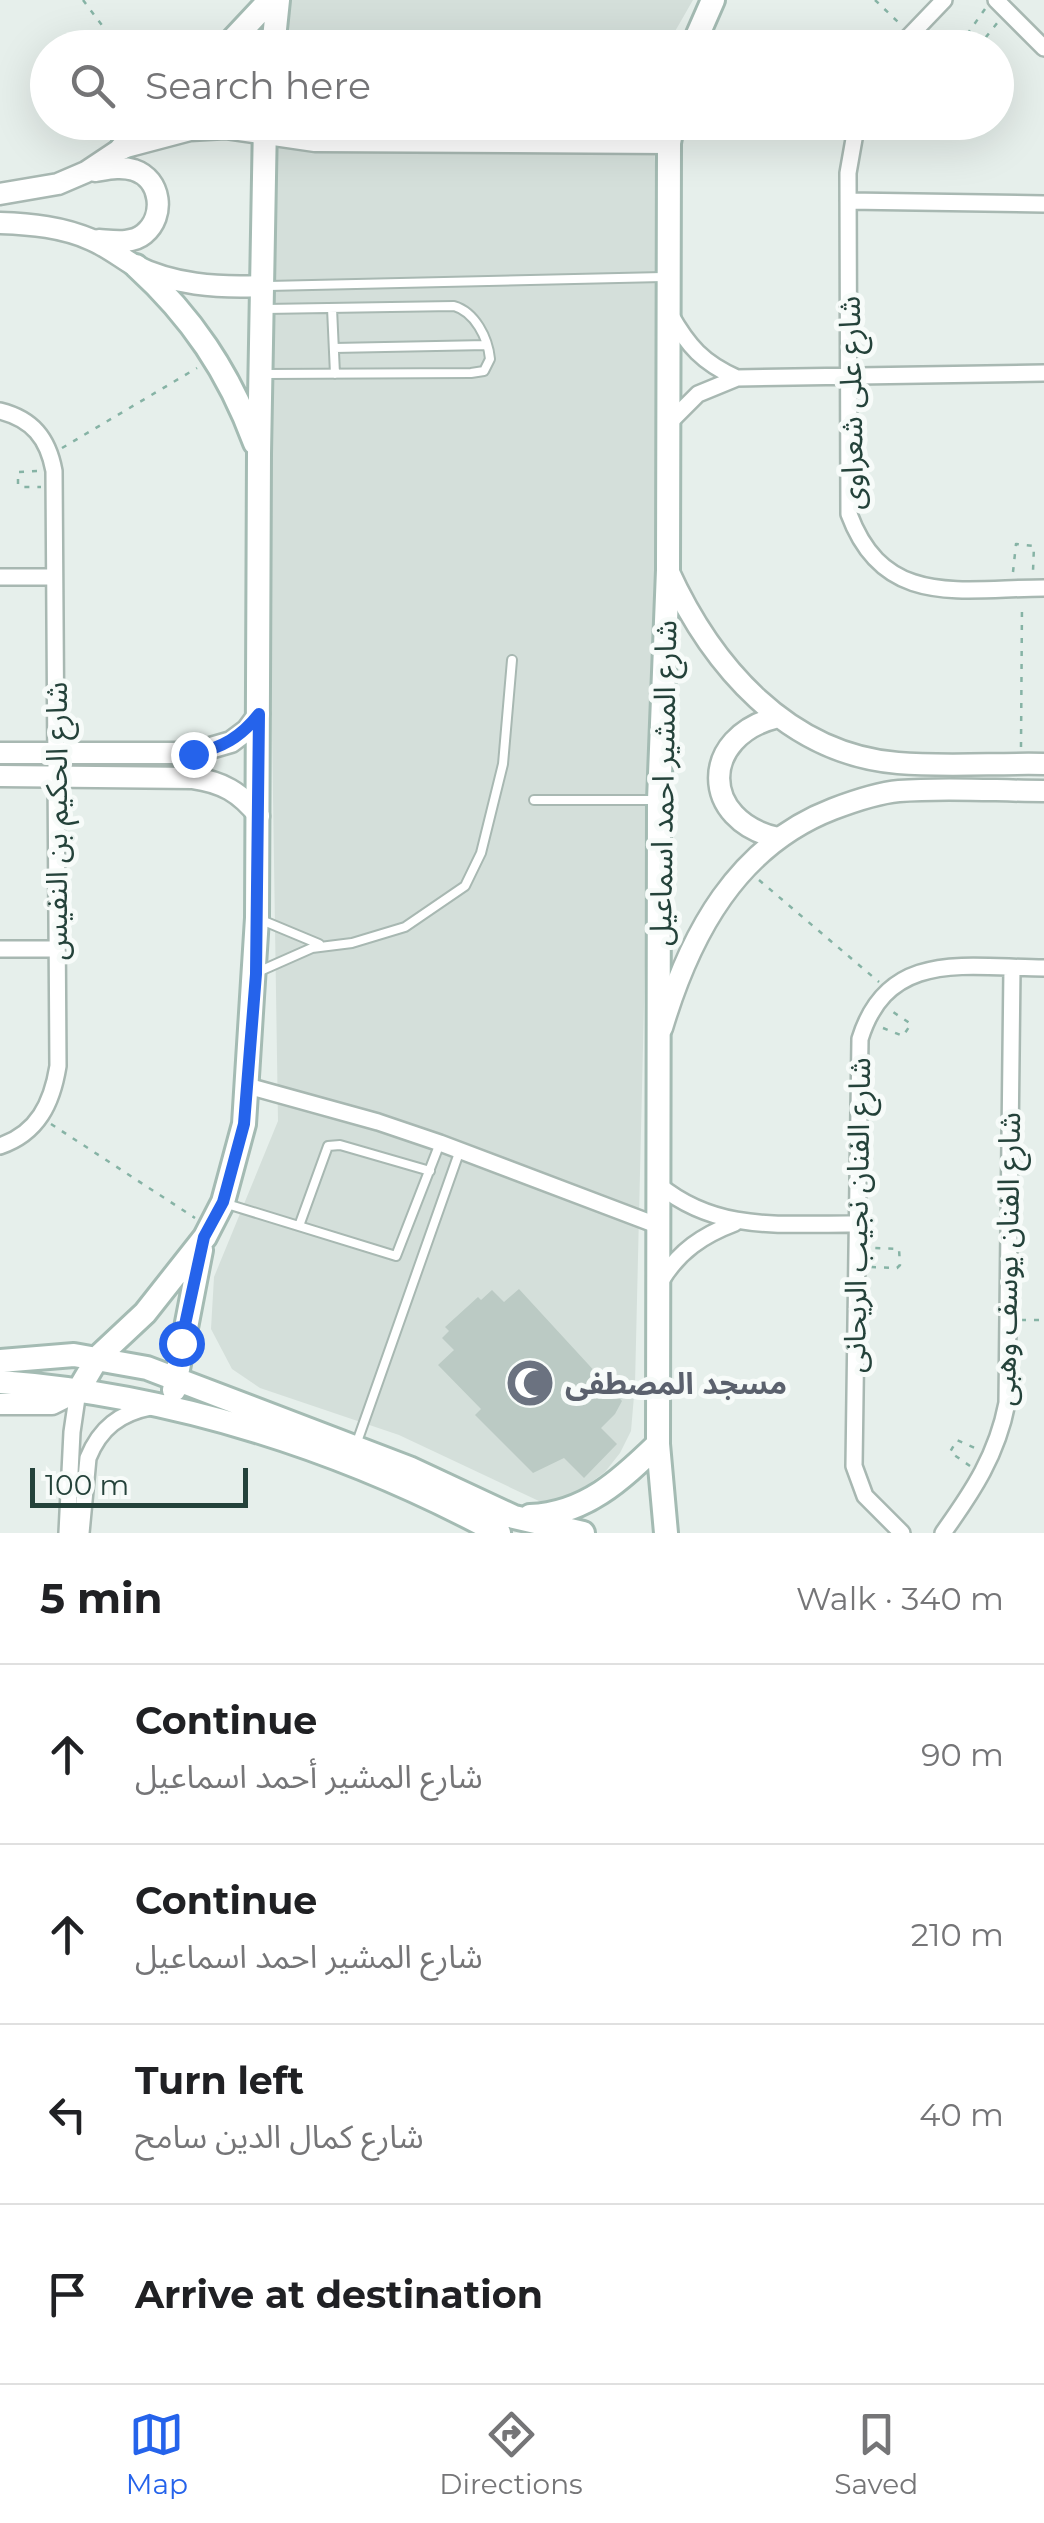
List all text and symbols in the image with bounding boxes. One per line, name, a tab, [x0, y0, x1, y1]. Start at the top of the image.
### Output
search box	[30, 30, 1014, 140]
icon: search	[65, 58, 120, 113]
text: Search here	[145, 62, 371, 109]
street label: شارع على شعراوى	[831, 296, 875, 510]
street label: شارع المشير احمد اسماعيل	[642, 620, 688, 946]
street label: شارع الحكيم بن النفيس	[38, 682, 80, 960]
route end	[171, 732, 217, 778]
street label: شارع الفنان نجيب الريحانى	[836, 1057, 882, 1373]
street label: شارع الفنان يوسف وهبى	[986, 1112, 1032, 1406]
route start	[159, 1321, 205, 1367]
mosque icon: مسجد المصطفى	[504, 1357, 556, 1409]
place label: مسجد المصطفى	[565, 1365, 787, 1402]
scale bar	[30, 1463, 248, 1508]
text: 100 m	[45, 1468, 129, 1502]
text: 5 min	[40, 1572, 163, 1624]
text: Walk · 340 m	[796, 1579, 1004, 1618]
text: Continue	[135, 1697, 317, 1744]
icon: ahead	[40, 1727, 95, 1782]
text: 90 m	[921, 1735, 1004, 1774]
text: شارع المشير أحمد اسماعيل	[135, 1757, 483, 1796]
text: Continue	[135, 1877, 317, 1924]
icon: ahead	[40, 1907, 95, 1962]
text: 210 m	[911, 1915, 1004, 1954]
text: شارع المشير احمد اسماعيل	[135, 1937, 483, 1976]
text: Turn left	[135, 2057, 304, 2104]
icon: left	[40, 2087, 95, 2142]
text: 40 m	[919, 2095, 1004, 2134]
text: شارع كمال الدين سامح	[135, 2117, 424, 2156]
icon: arrive	[40, 2267, 95, 2322]
text: Arrive at destination	[135, 2271, 543, 2318]
tab: Map	[126, 2407, 188, 2501]
tab: Directions	[439, 2407, 583, 2501]
tab: Saved	[834, 2407, 918, 2501]

